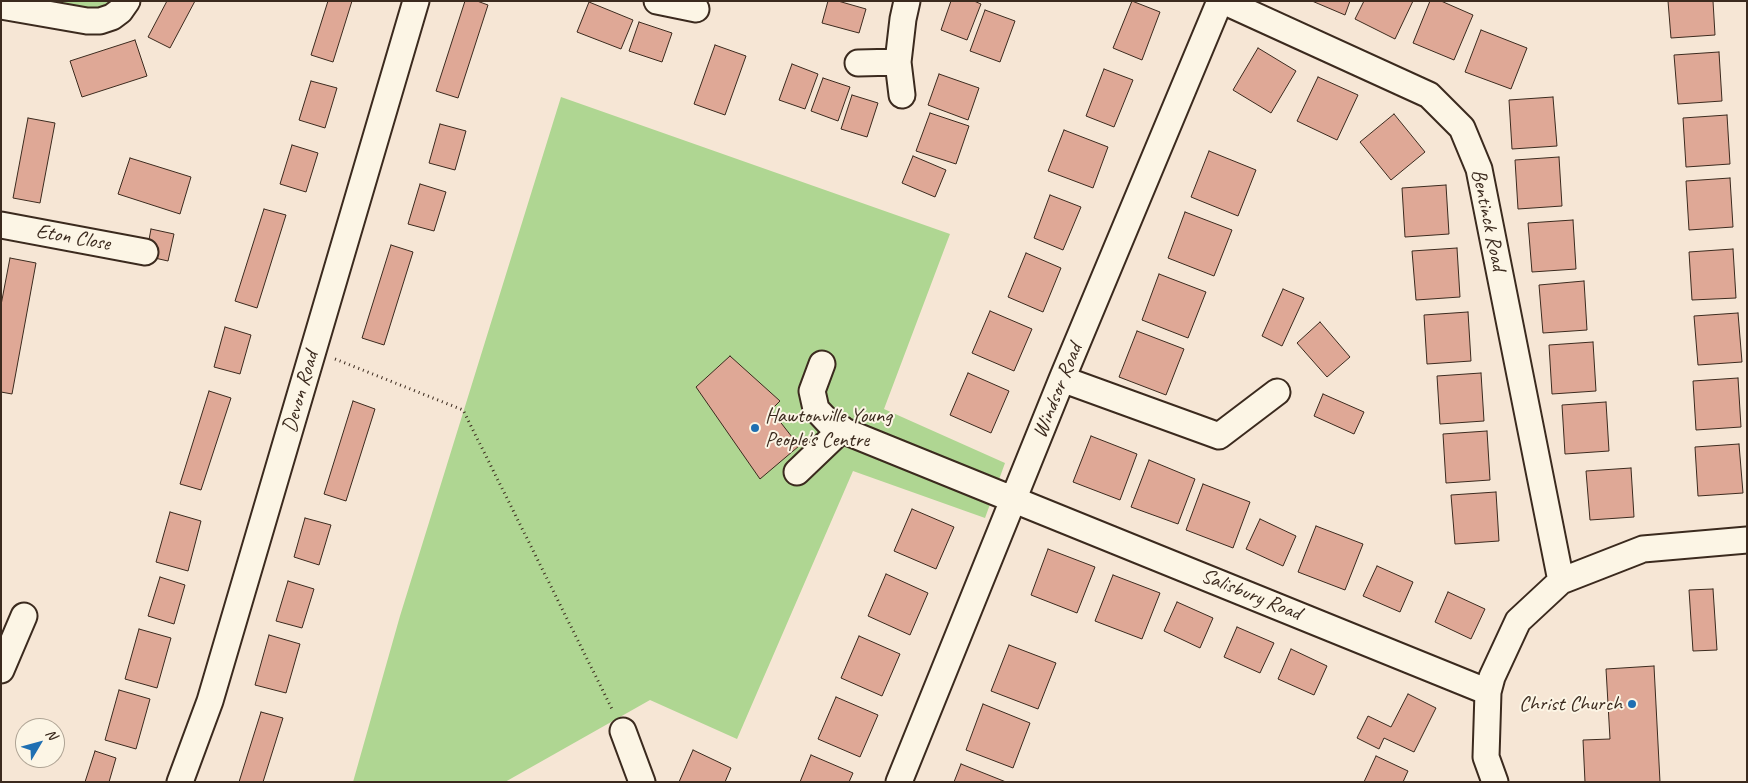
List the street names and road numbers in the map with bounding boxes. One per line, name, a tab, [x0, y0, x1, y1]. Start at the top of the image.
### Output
street label: Bentinck Road	[1465, 167, 1511, 273]
street label: Eton Close	[34, 219, 112, 257]
street label: Windsor Road	[1028, 340, 1088, 442]
street label: Devon Road	[277, 349, 325, 435]
street label: Salisbury Road	[1197, 564, 1305, 626]

